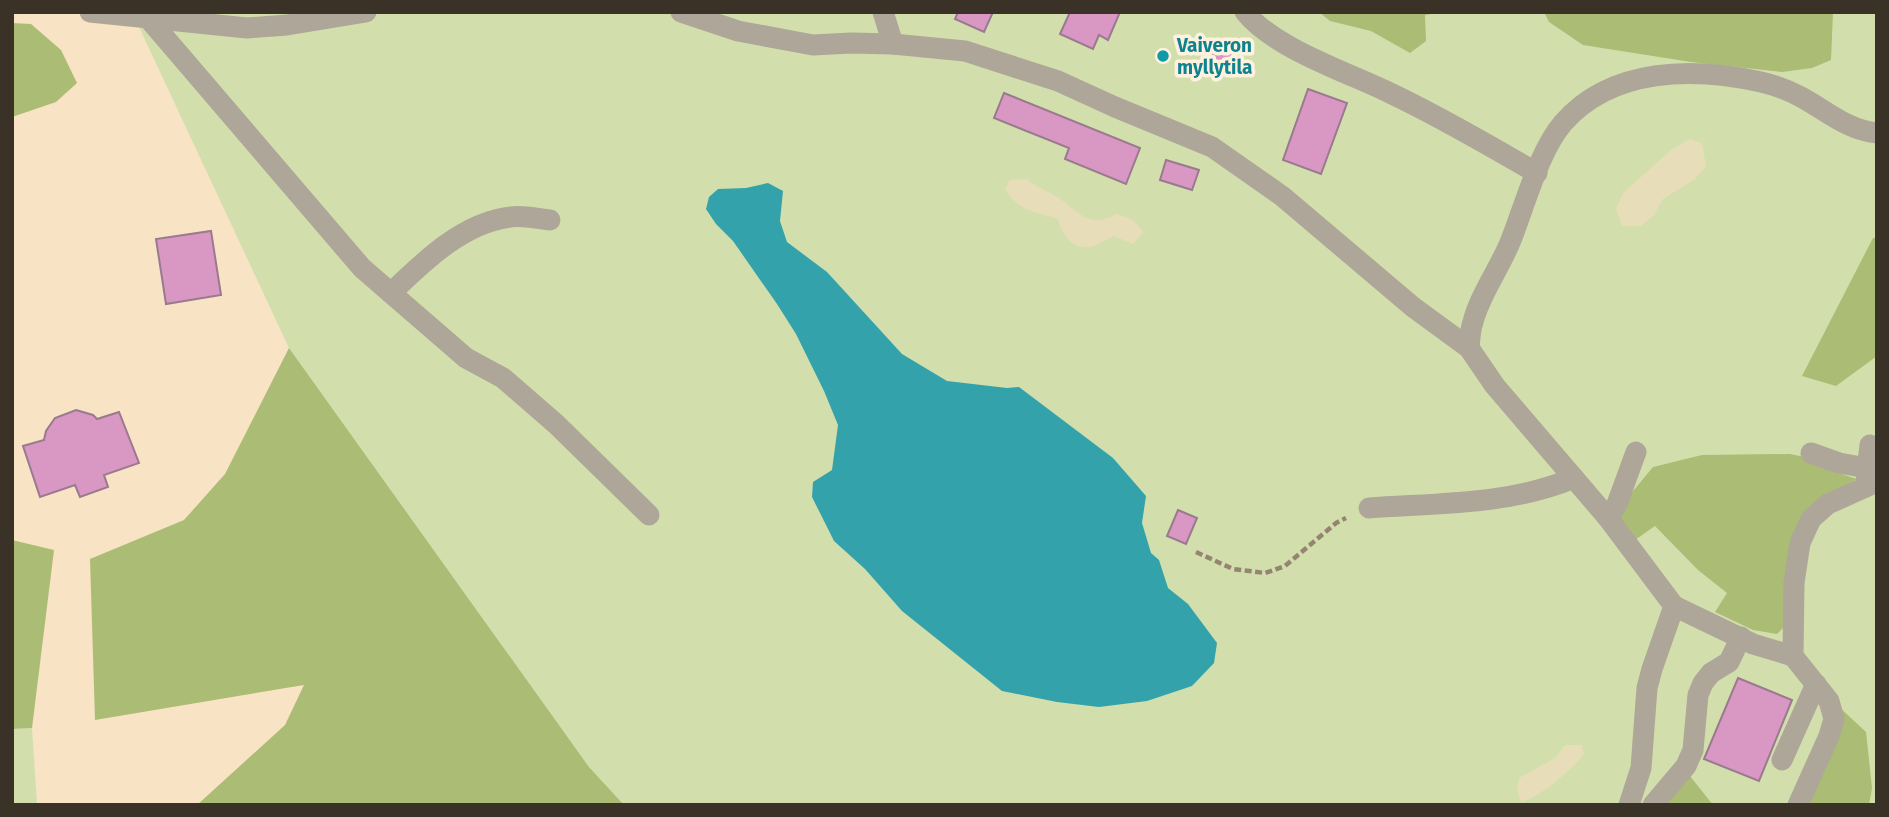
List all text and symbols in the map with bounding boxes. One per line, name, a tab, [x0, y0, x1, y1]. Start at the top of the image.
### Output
place label: Vaiveron myllytila	[1176, 34, 1252, 79]
marker: Vaiveron myllytila	[1155, 48, 1171, 64]

